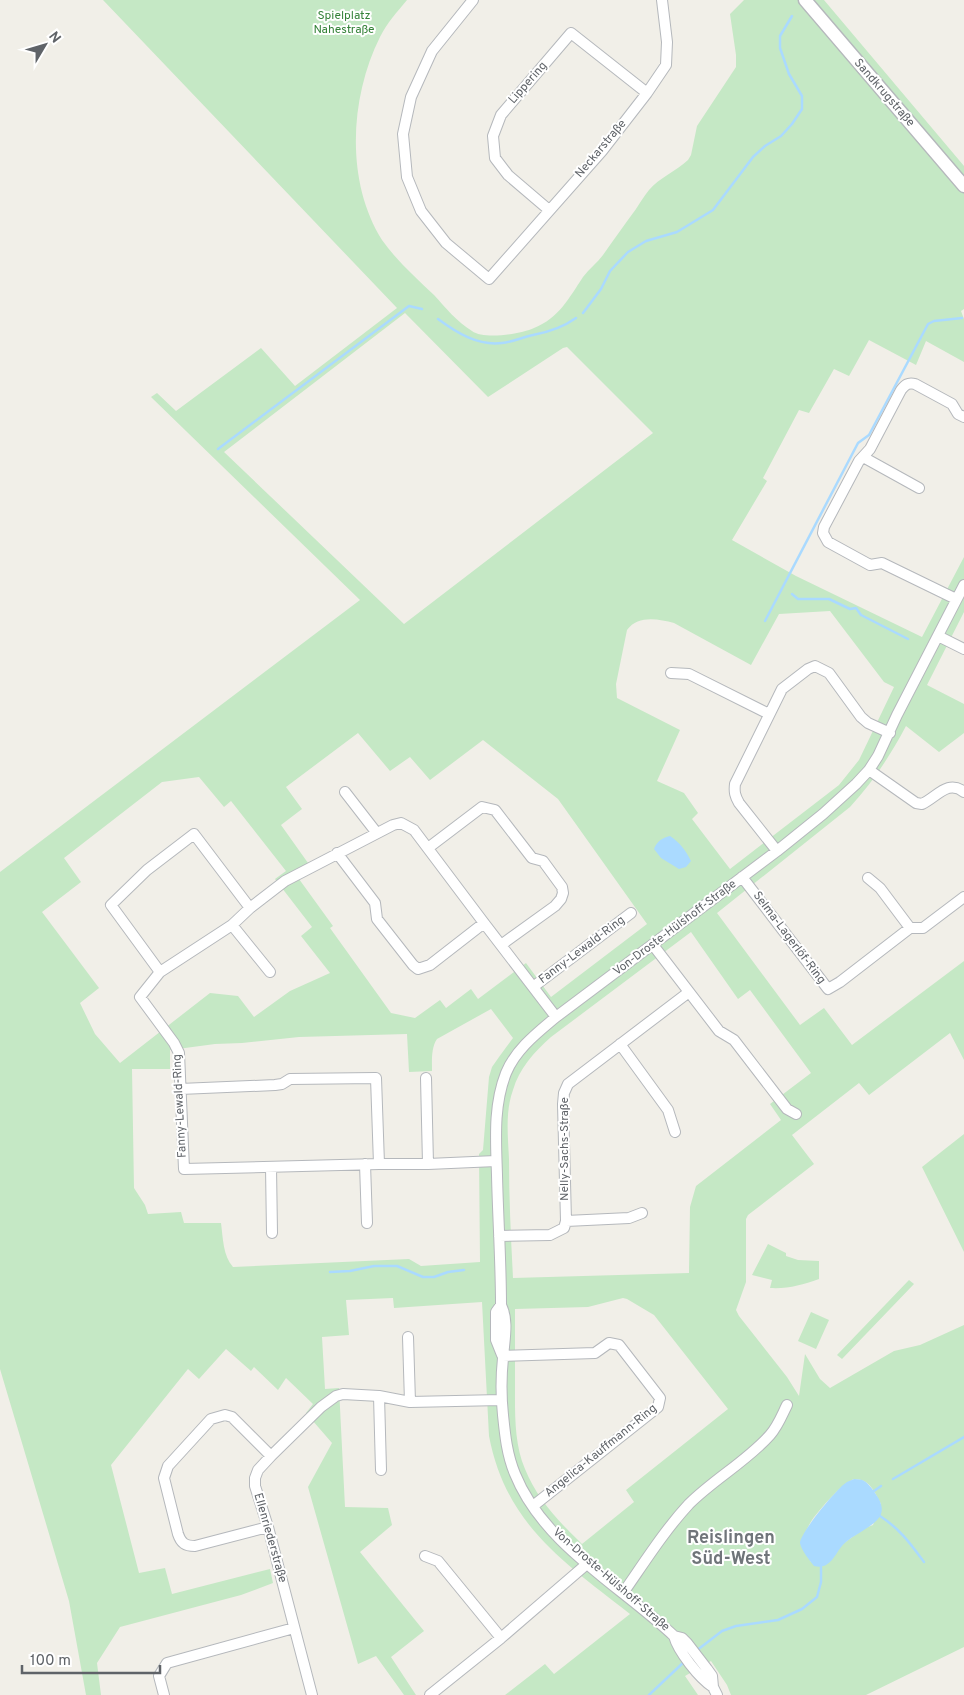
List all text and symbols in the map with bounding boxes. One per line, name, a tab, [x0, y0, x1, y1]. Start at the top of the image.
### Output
park label: Spielplatz Nahestraße	[313, 8, 375, 38]
north arrow	[20, 20, 70, 70]
text: N	[44, 29, 64, 47]
street label: Sandkrugstraße	[850, 56, 918, 130]
street label: Lippering	[505, 58, 551, 108]
street label: Neckarstraße	[572, 116, 630, 182]
street label: Von-Droste-Hülshoff-Straße	[610, 876, 740, 980]
street label: Selma-Lagerlöf-Ring	[749, 888, 829, 988]
street label: Fanny-Lewald-Ring	[536, 912, 628, 988]
street label: Fanny-Lewald-Ring	[169, 1054, 191, 1158]
street label: Nelly-Sachs-Straße	[557, 1097, 573, 1201]
street label: Angelica-Kauffmann-Ring	[542, 1401, 660, 1501]
street label: Ellenriederstraße	[250, 1491, 290, 1585]
street label: Von-Droste-Hülshoff-Straße	[549, 1525, 673, 1635]
district label: Reislingen Süd-West	[687, 1527, 775, 1571]
scale bar	[22, 1642, 160, 1674]
text: 100 m	[30, 1652, 71, 1671]

